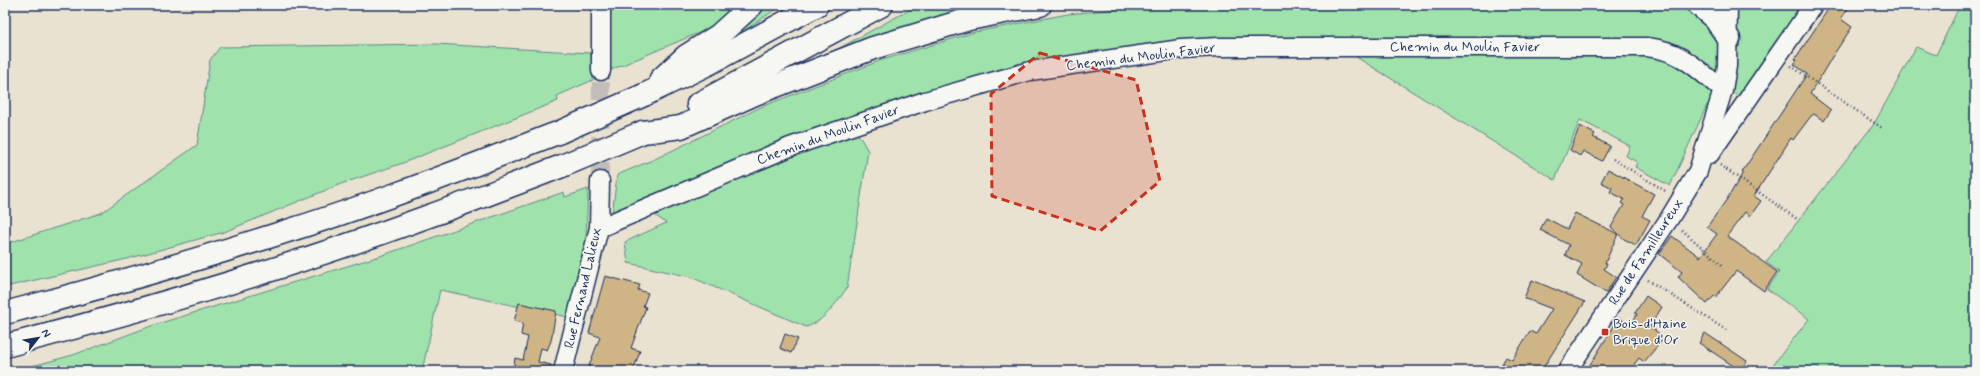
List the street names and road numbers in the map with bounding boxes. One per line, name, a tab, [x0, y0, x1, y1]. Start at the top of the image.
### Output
street label: Chemin du Moulin Favier	[1390, 38, 1540, 56]
street label: Chemin du Moulin Favier	[1065, 39, 1217, 75]
street label: Chemin du Moulin Favier	[754, 101, 902, 169]
street label: Rue de Familleureux	[1605, 195, 1687, 309]
street label: Rue Fernand Lalieux	[560, 226, 606, 350]

